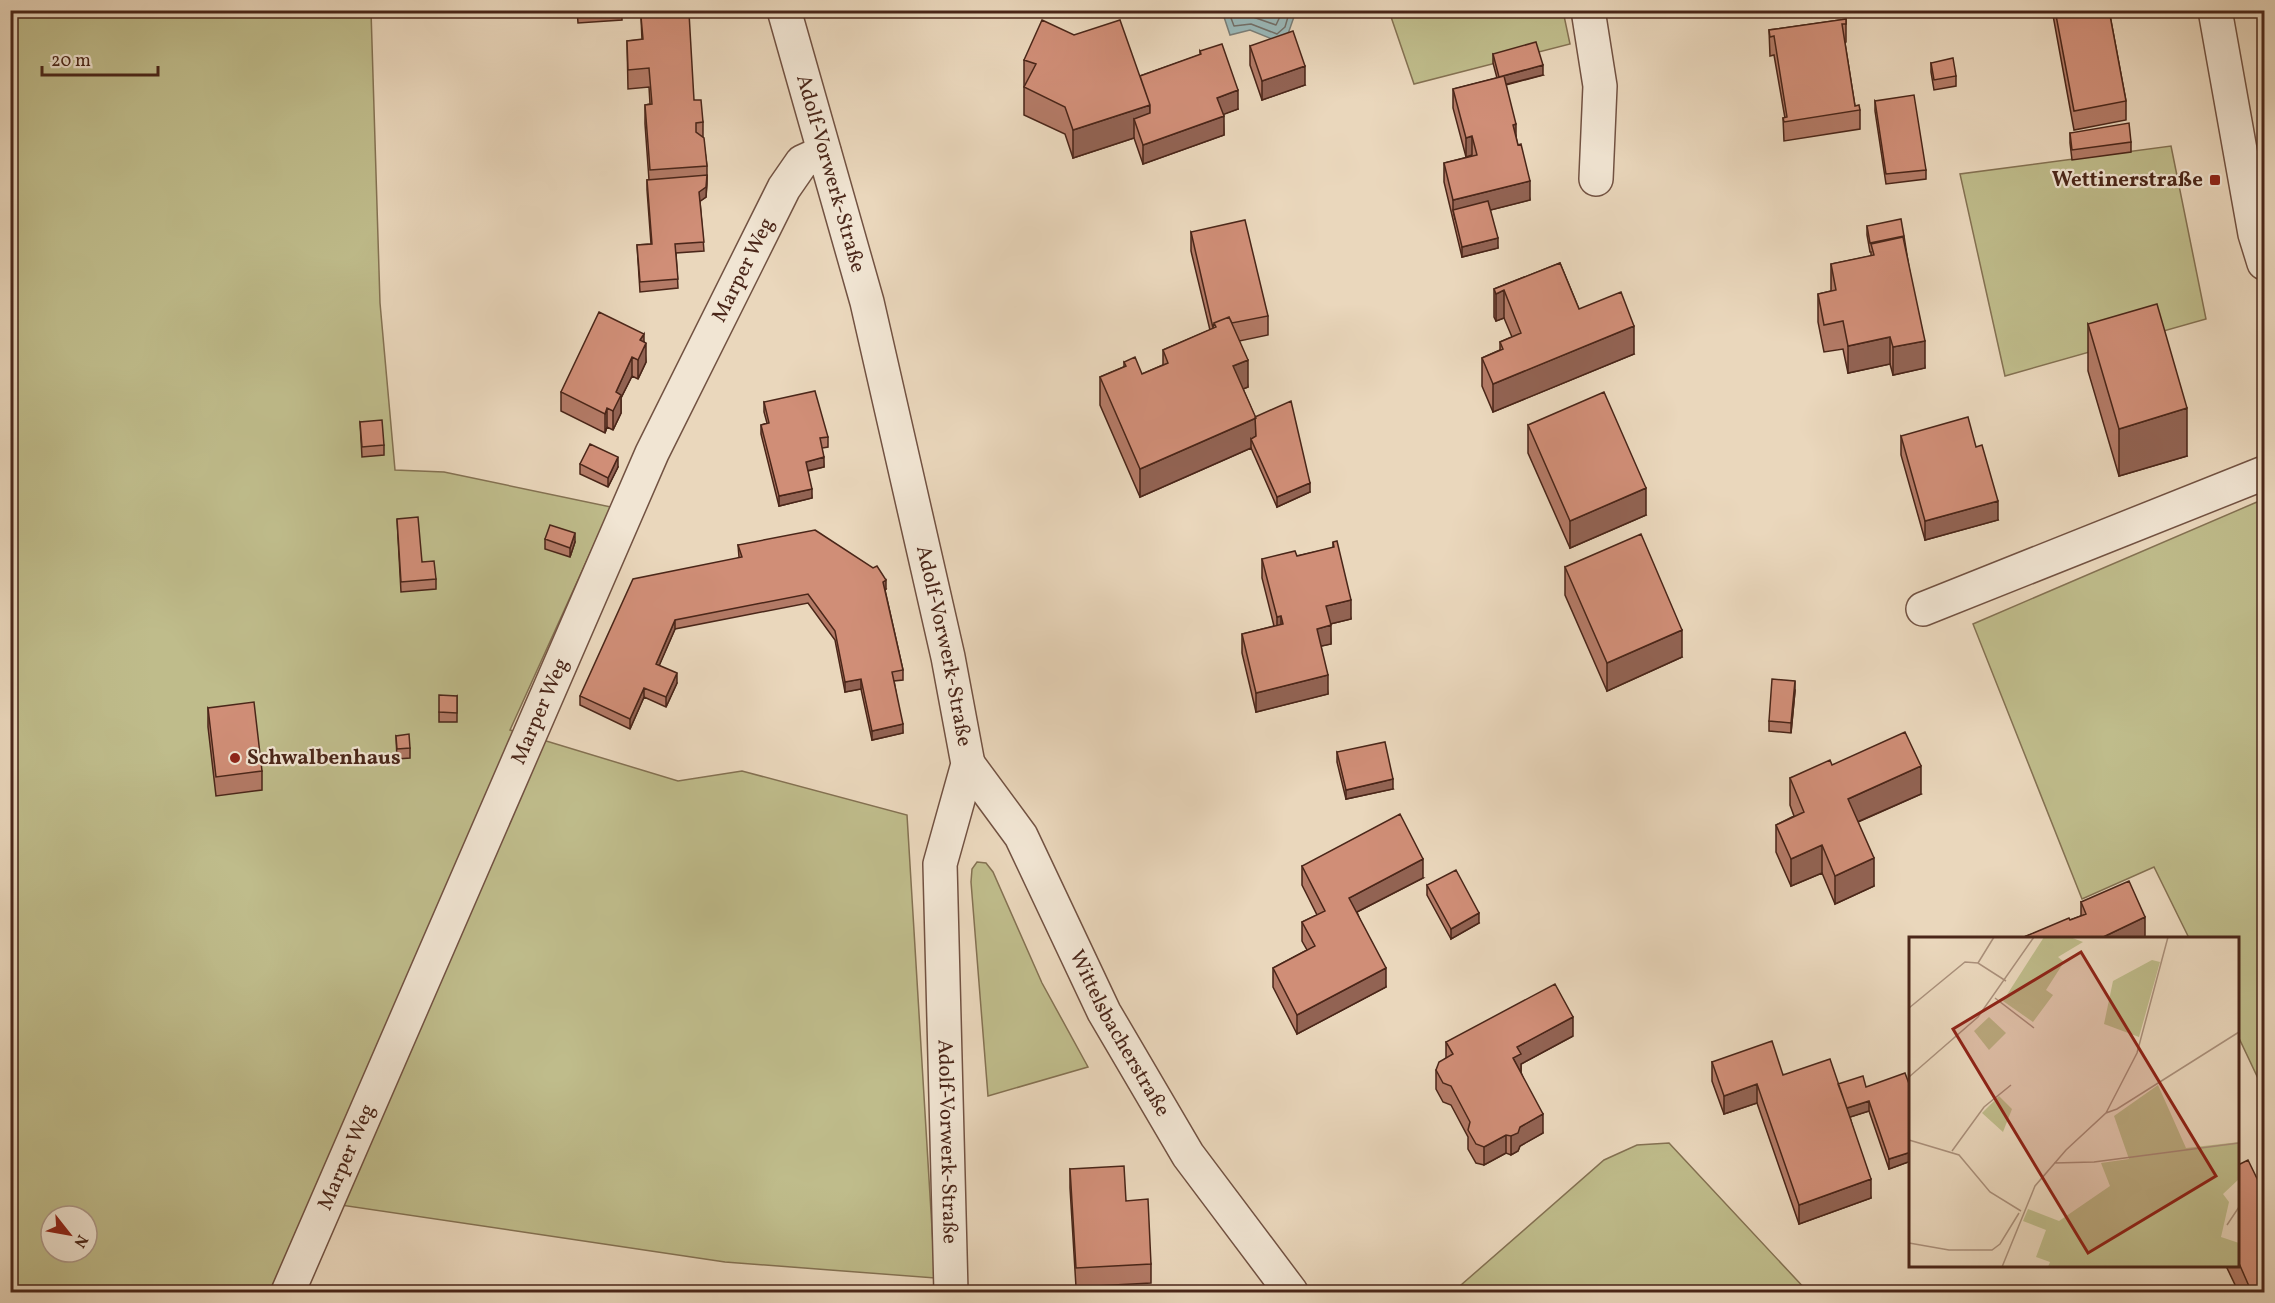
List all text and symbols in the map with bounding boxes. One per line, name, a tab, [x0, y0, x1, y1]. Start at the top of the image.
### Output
scale bar	[42, 39, 158, 77]
text: 20 m	[51, 49, 91, 74]
street label: Adolf-Vorwerk-Straße	[789, 71, 872, 276]
place label: Wettinerstraße	[2052, 166, 2203, 195]
marker: Wettinerstraße	[2208, 173, 2222, 187]
street label: Marper Weg	[705, 213, 781, 327]
street label: Adolf-Vorwerk-Straße	[909, 543, 979, 749]
street label: Marper Weg	[504, 654, 576, 769]
place label: Schwalbenhaus	[247, 744, 401, 773]
marker: Schwalbenhaus	[228, 751, 242, 765]
inset map	[1909, 937, 2239, 1267]
street label: Wittelsbacherstraße	[1062, 945, 1177, 1122]
street label: Adolf-Vorwerk-Straße	[930, 1039, 964, 1244]
street label: Marper Weg	[311, 1099, 382, 1215]
north arrow	[39, 1204, 99, 1264]
text: N	[68, 1230, 93, 1252]

